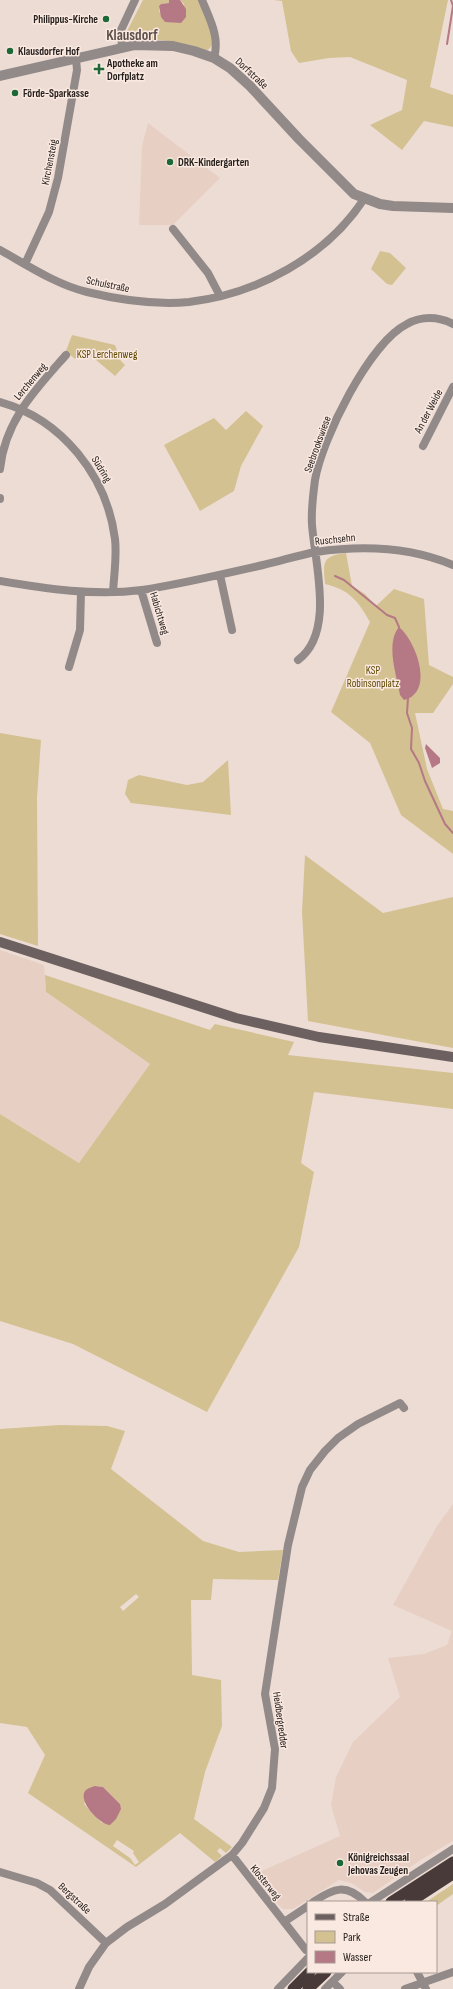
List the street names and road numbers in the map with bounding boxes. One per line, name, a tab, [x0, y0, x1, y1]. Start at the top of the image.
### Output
street label: Dorfstraße	[233, 55, 271, 92]
street label: Kirchensteig	[39, 138, 60, 186]
street label: Schulstraße	[85, 274, 131, 295]
street label: Lerchenweg	[11, 360, 50, 403]
street label: An der Weide	[411, 387, 445, 436]
street label: Seebrookswiese	[301, 414, 334, 474]
street label: Südring	[89, 454, 115, 485]
street label: Ruschsehn	[314, 531, 356, 548]
street label: Habichtweg	[147, 590, 172, 637]
street label: Heidbergredder	[270, 1691, 291, 1749]
street label: Klosterweg	[247, 1862, 284, 1903]
street label: Bergstraße	[56, 1880, 94, 1917]

